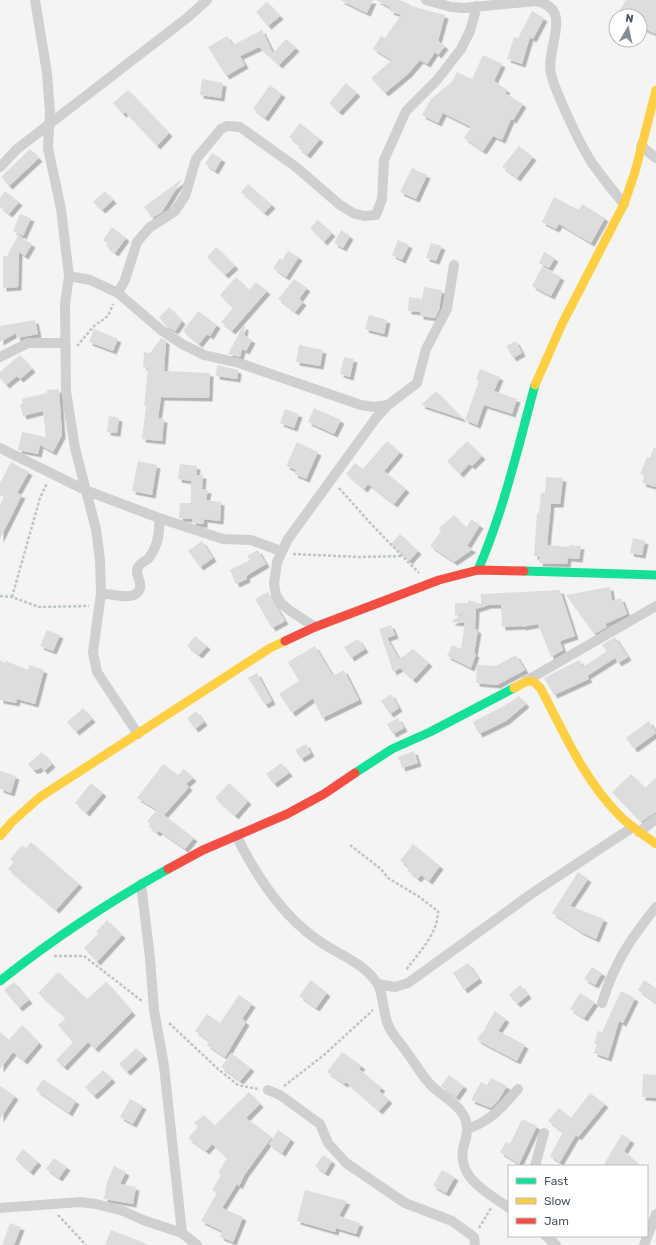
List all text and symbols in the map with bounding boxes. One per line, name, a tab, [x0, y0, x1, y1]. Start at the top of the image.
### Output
north arrow	[608, 8, 648, 48]
text: N	[625, 12, 634, 26]
legend	[508, 1165, 648, 1237]
text: Fast	[544, 1174, 568, 1188]
text: Slow	[544, 1194, 571, 1208]
text: Jam	[544, 1214, 569, 1228]

